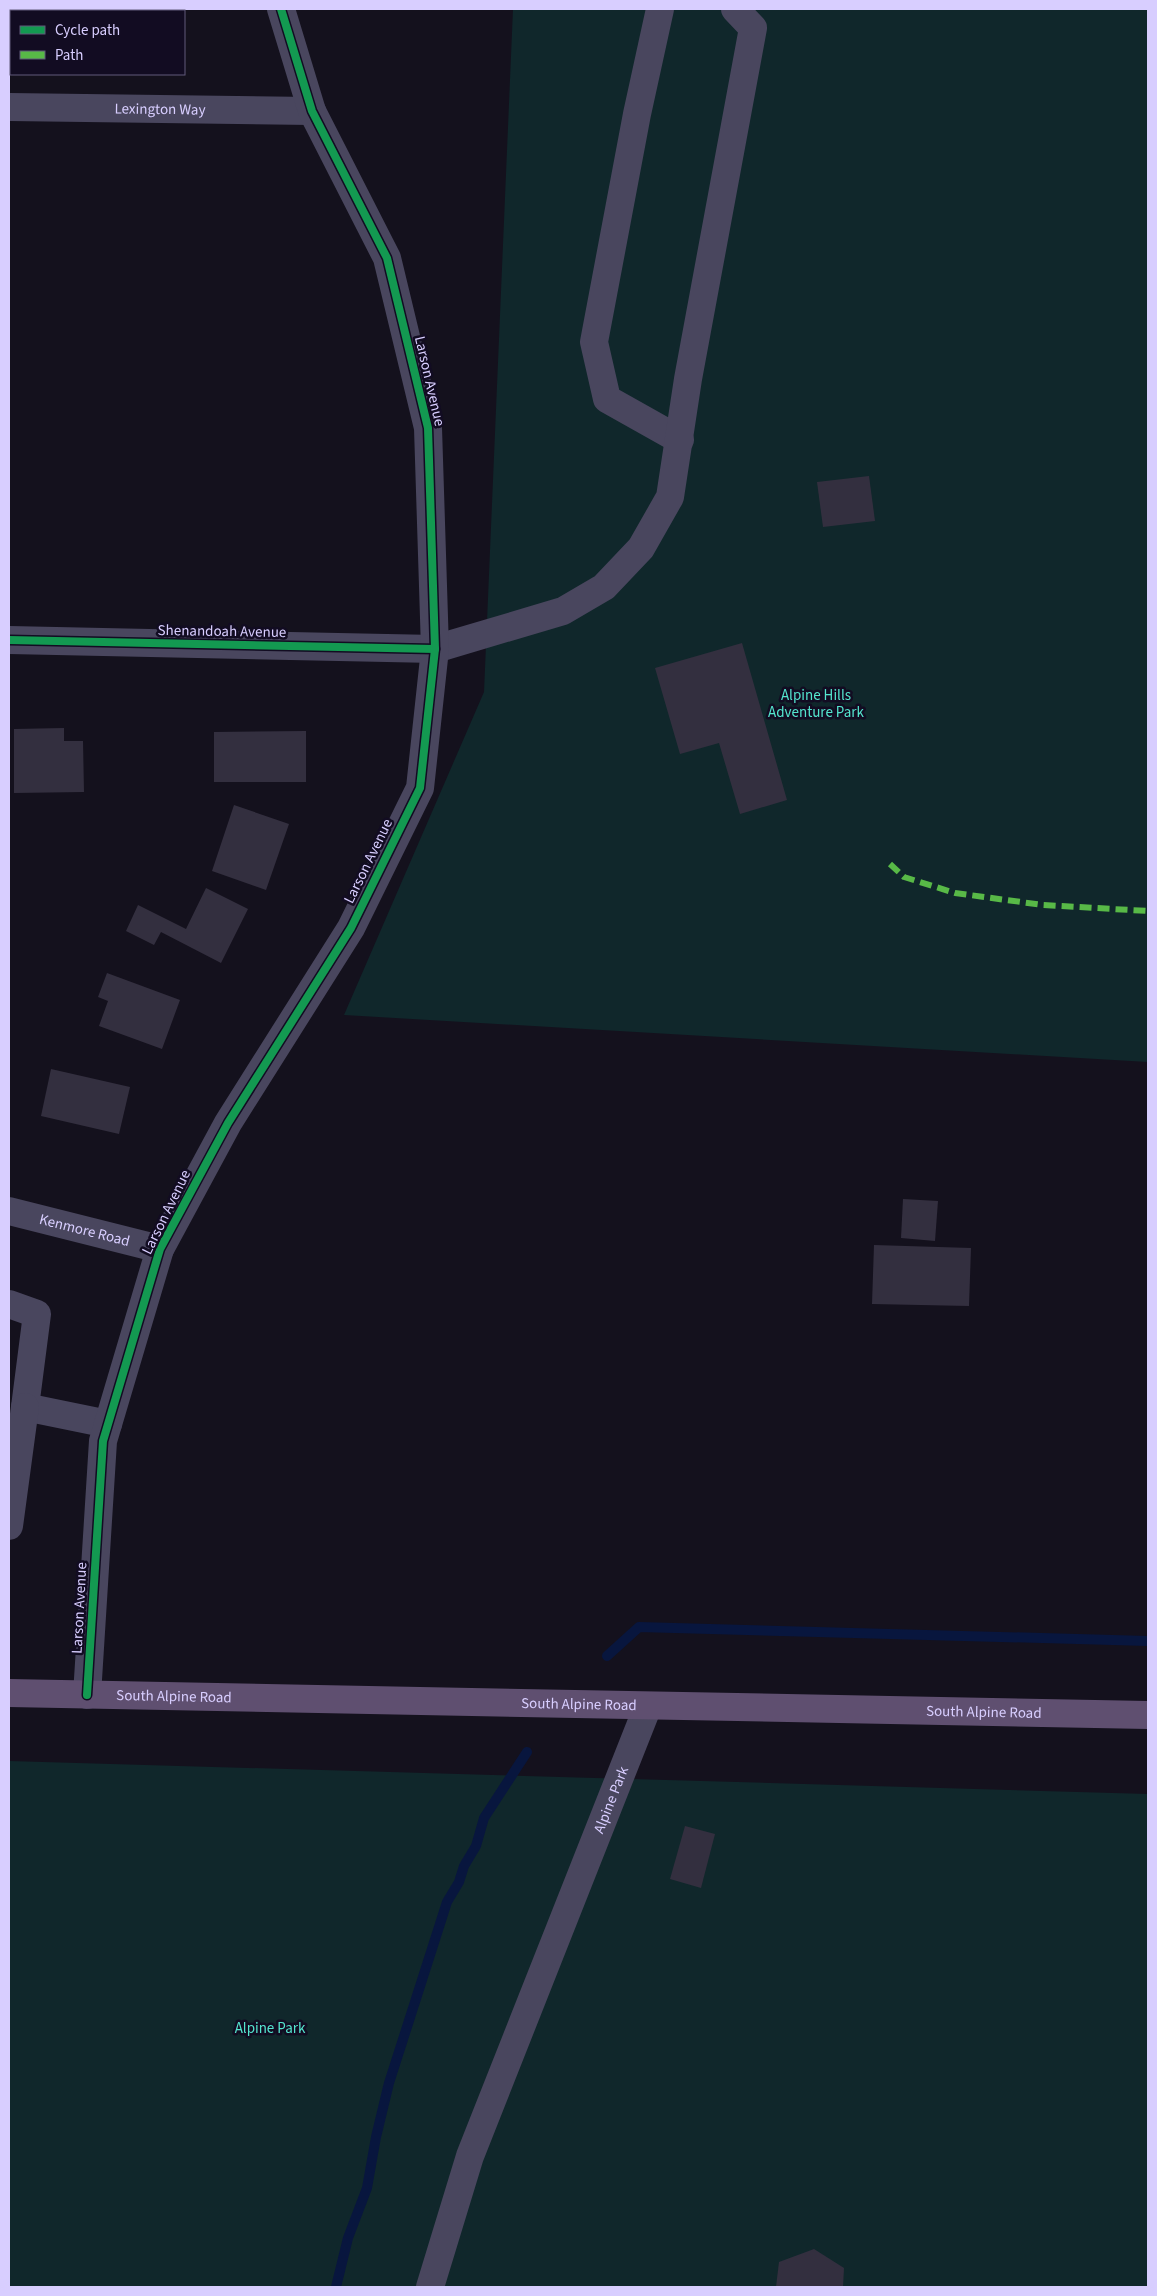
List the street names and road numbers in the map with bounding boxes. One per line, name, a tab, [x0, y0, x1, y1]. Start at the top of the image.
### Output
street label: Lexington Way	[114, 98, 206, 121]
street label: Larson Avenue	[409, 334, 450, 428]
street label: Shenandoah Avenue	[157, 620, 287, 643]
street label: Larson Avenue	[339, 815, 398, 907]
street label: Larson Avenue	[137, 1166, 196, 1258]
street label: Kenmore Road	[37, 1209, 132, 1252]
street label: Larson Avenue	[67, 1562, 92, 1654]
street label: South Alpine Road	[116, 1685, 232, 1708]
street label: South Alpine Road	[521, 1693, 637, 1716]
street label: South Alpine Road	[926, 1701, 1042, 1724]
street label: Alpine Park	[589, 1763, 634, 1837]

